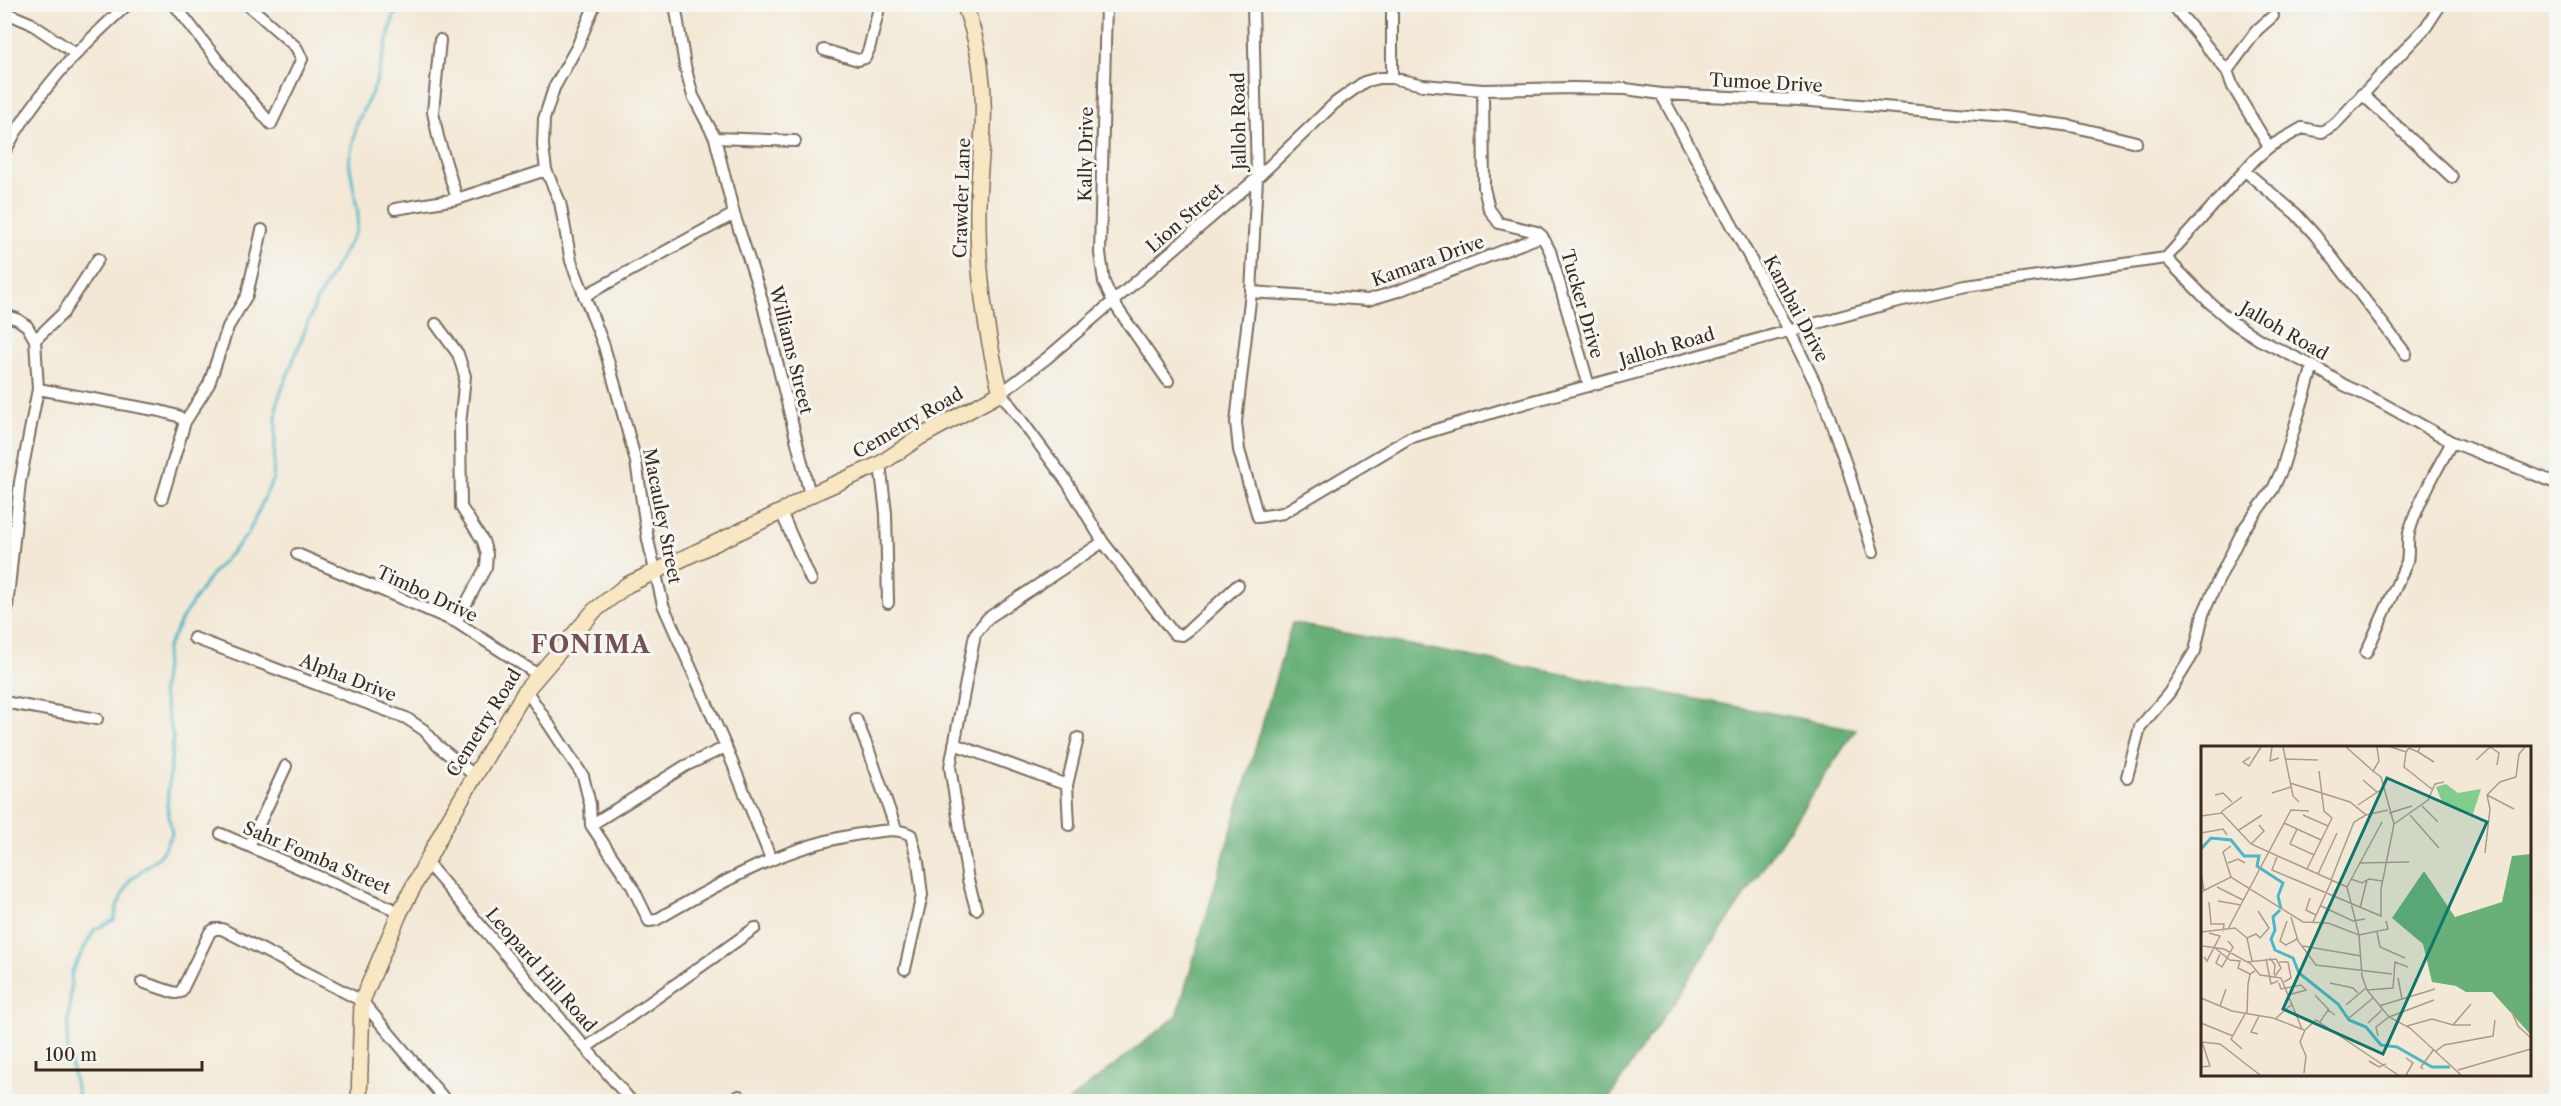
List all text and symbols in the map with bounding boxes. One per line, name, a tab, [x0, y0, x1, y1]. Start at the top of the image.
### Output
street label: Tumoe Drive	[1709, 69, 1823, 97]
street label: Jalloh Road	[1227, 72, 1251, 173]
street label: Kally Drive	[1074, 106, 1098, 202]
street label: Crawder Lane	[949, 137, 975, 259]
street label: Lion Street	[1142, 178, 1229, 258]
street label: Kamara Drive	[1369, 230, 1487, 292]
street label: Tucker Drive	[1556, 247, 1608, 361]
street label: Kambai Drive	[1759, 252, 1833, 366]
street label: Williams Street	[764, 283, 818, 417]
street label: Jalloh Road	[2233, 295, 2332, 365]
street label: Jalloh Road	[1614, 323, 1717, 372]
street label: Cemetry Road	[849, 383, 967, 463]
street label: Macauley Street	[638, 446, 686, 586]
street label: Timbo Drive	[373, 561, 481, 627]
district label: FONIMA	[531, 630, 651, 659]
street label: Alpha Drive	[296, 649, 400, 707]
street label: Cemetry Road	[442, 665, 526, 781]
inset map	[2201, 746, 2531, 1076]
street label: Sahr Fomba Street	[240, 817, 395, 899]
street label: Leopard Hill Road	[481, 903, 601, 1037]
scale bar	[36, 1034, 202, 1072]
text: 100 m	[45, 1044, 97, 1066]

